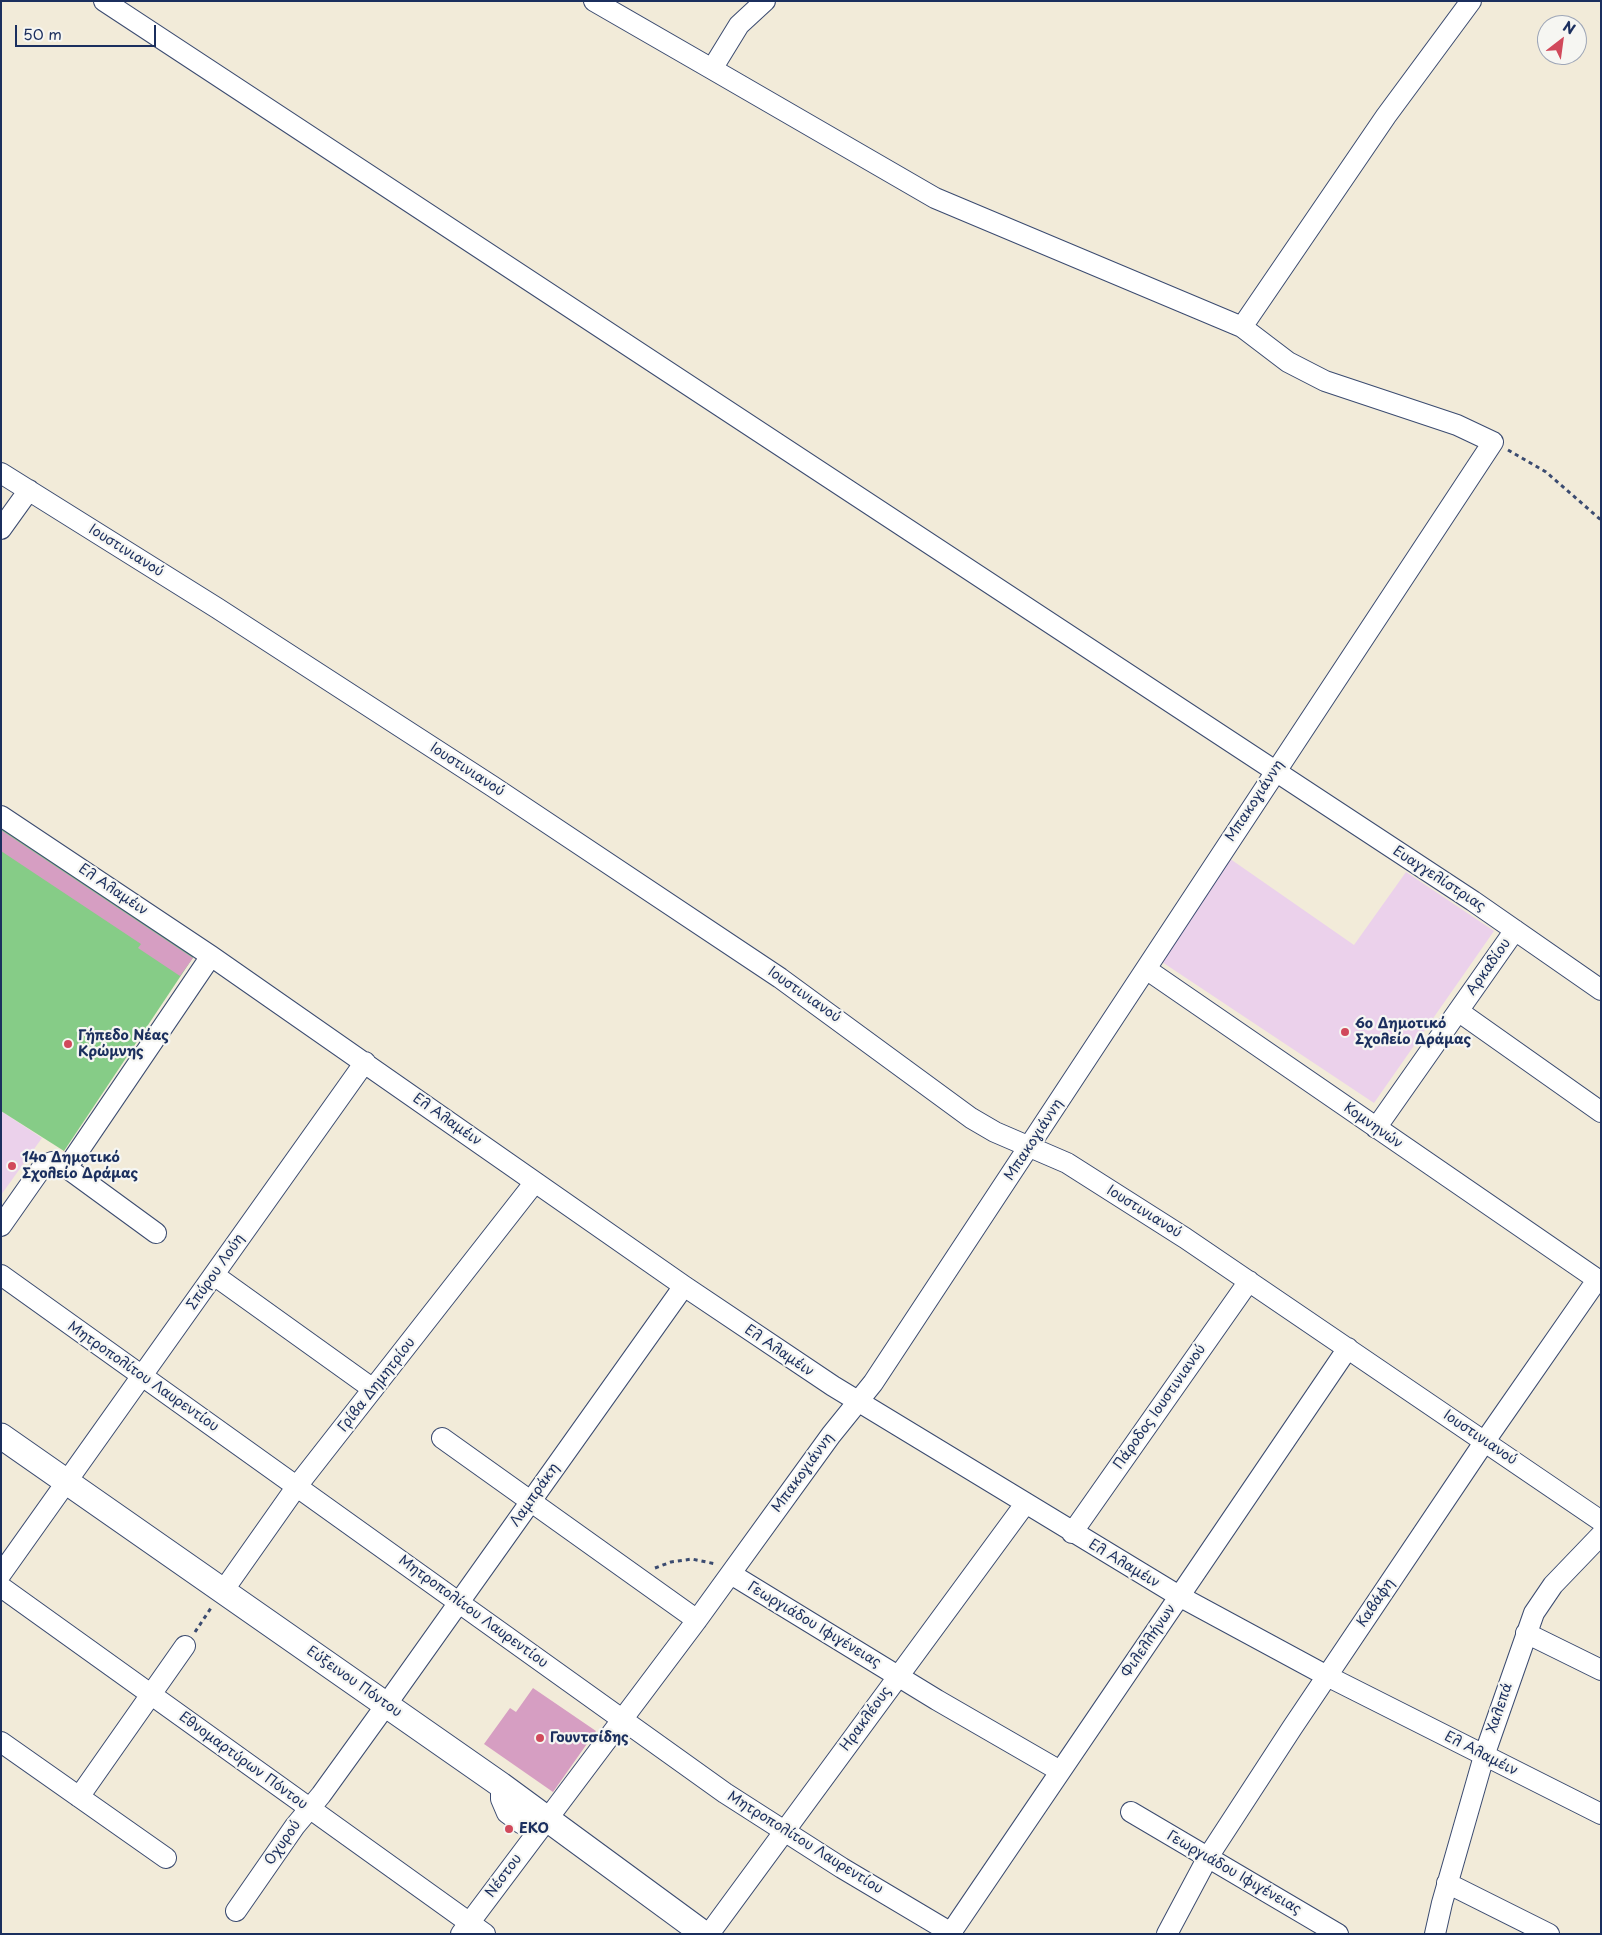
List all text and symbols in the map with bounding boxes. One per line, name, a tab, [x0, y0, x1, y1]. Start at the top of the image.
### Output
scale bar	[18, 15, 159, 47]
north arrow	[1537, 15, 1587, 65]
text: N	[1559, 16, 1579, 39]
text: 50 m	[23, 22, 62, 45]
street label: Ιουστινιανού	[85, 521, 167, 581]
street label: Ιουστινιανού	[427, 740, 507, 800]
street label: Μπακογιάννη	[1222, 757, 1288, 845]
street label: Ευαγγελίστριας	[1389, 843, 1489, 915]
street label: Ελ Αλαμέιν	[75, 861, 151, 919]
street label: Αρκαδίου	[1463, 935, 1515, 999]
street label: Ιουστινιανού	[764, 964, 844, 1026]
place label: 6o Δημοτικό Σχολείο Δράμας	[1355, 1016, 1471, 1048]
marker: 6o Δημοτικό Σχολείο Δράμας	[1339, 1026, 1351, 1038]
place label: Γήπεδο Νέας Κρώμνης	[78, 1028, 169, 1060]
marker: Γήπεδο Νέας Κρώμνης	[62, 1038, 74, 1050]
street label: Ελ Αλαμέιν	[409, 1090, 485, 1150]
street label: Μπακογιάννη	[1001, 1096, 1067, 1184]
street label: Κομνηνών	[1340, 1100, 1406, 1152]
place label: 14ο Δημοτικό Σχολείο Δράμας	[22, 1150, 138, 1182]
marker: 14ο Δημοτικό Σχολείο Δράμας	[6, 1160, 18, 1172]
street label: Ιουστινιανού	[1103, 1182, 1185, 1242]
street label: Σπύρου Λούη	[184, 1231, 248, 1313]
street label: Μητροπολίτου Λαυρεντίου	[64, 1318, 222, 1436]
street label: Ελ Αλαμέιν	[741, 1322, 817, 1380]
street label: Γρίβα Δημητρίου	[335, 1334, 419, 1436]
street label: Πάροδος Ιουστινιανού	[1110, 1341, 1210, 1473]
street label: Ιουστινιανού	[1440, 1407, 1520, 1469]
street label: Μπακογιάννη	[769, 1430, 837, 1516]
street label: Λαμπράκη	[507, 1460, 563, 1530]
street label: Ελ Αλαμέιν	[1085, 1536, 1163, 1592]
street label: Μητροπολίτου Λαυρεντίου	[395, 1552, 551, 1672]
street label: Καβάφη	[1354, 1576, 1398, 1630]
street label: Γεωργιάδου Ιφιγένειας	[744, 1579, 884, 1671]
street label: Φιλελλήνων	[1118, 1601, 1180, 1681]
street label: Εύξεινου Πόντου	[303, 1643, 405, 1721]
street label: Χαλεπά	[1484, 1681, 1516, 1735]
street label: Ηρακλέους	[837, 1683, 895, 1755]
street label: Εθνομαρτύρων Πόντου	[175, 1709, 311, 1813]
street label: Ελ Αλαμέιν	[1442, 1728, 1520, 1780]
place label: Γουντσίδης	[550, 1730, 629, 1746]
marker: Γουντσίδης	[534, 1732, 546, 1744]
street label: Μητροπολίτου Λαυρεντίου	[724, 1788, 886, 1898]
street label: Οχυρού	[261, 1817, 305, 1869]
place label: EKO	[519, 1821, 549, 1837]
marker: EKO	[503, 1823, 515, 1835]
street label: Γεωργιάδου Ιφιγένειας	[1164, 1828, 1304, 1918]
street label: Νέστου	[482, 1851, 526, 1901]

